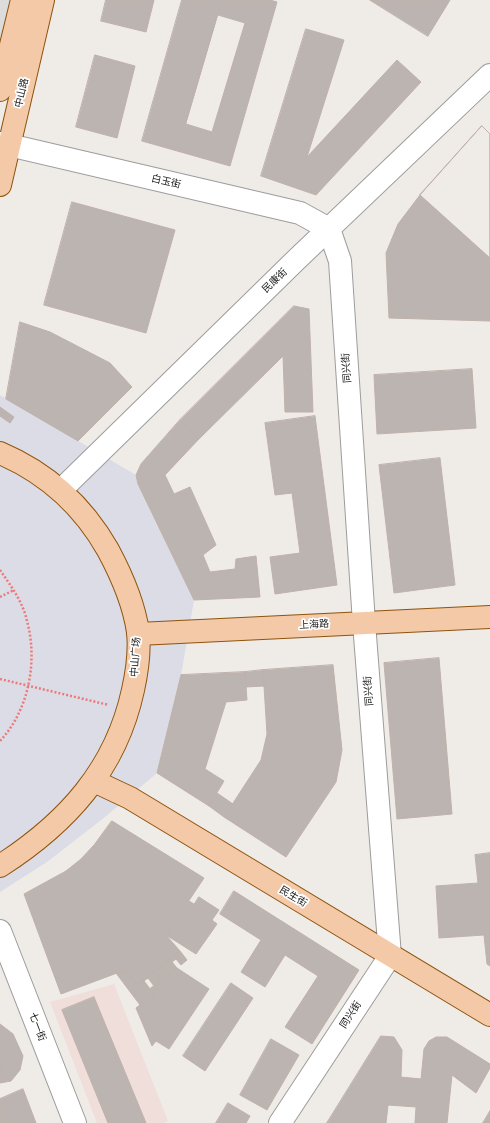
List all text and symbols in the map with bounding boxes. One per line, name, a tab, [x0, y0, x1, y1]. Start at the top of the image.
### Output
street label: 中山路	[13, 77, 31, 109]
street label: 白玉街	[150, 173, 182, 191]
street label: 民康街	[260, 266, 290, 296]
street label: 同兴街	[340, 353, 354, 383]
street label: 上海路	[299, 618, 329, 632]
street label: 中山广场	[129, 637, 143, 677]
street label: 同兴街	[362, 676, 376, 706]
street label: 民生街	[277, 884, 309, 910]
street label: 同兴街	[338, 999, 364, 1031]
street label: 七一街	[26, 1011, 48, 1043]

